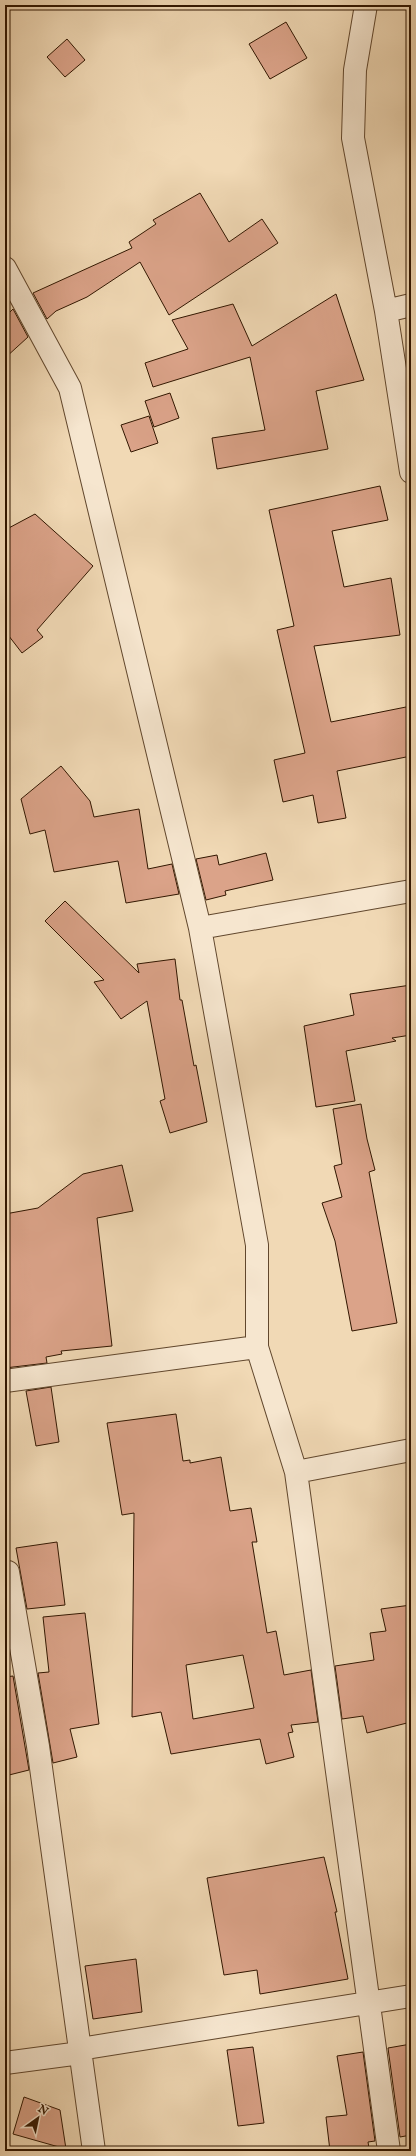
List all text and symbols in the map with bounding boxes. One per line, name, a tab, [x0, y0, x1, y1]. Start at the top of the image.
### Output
north arrow	[18, 2098, 58, 2138]
text: N	[34, 2101, 51, 2119]

